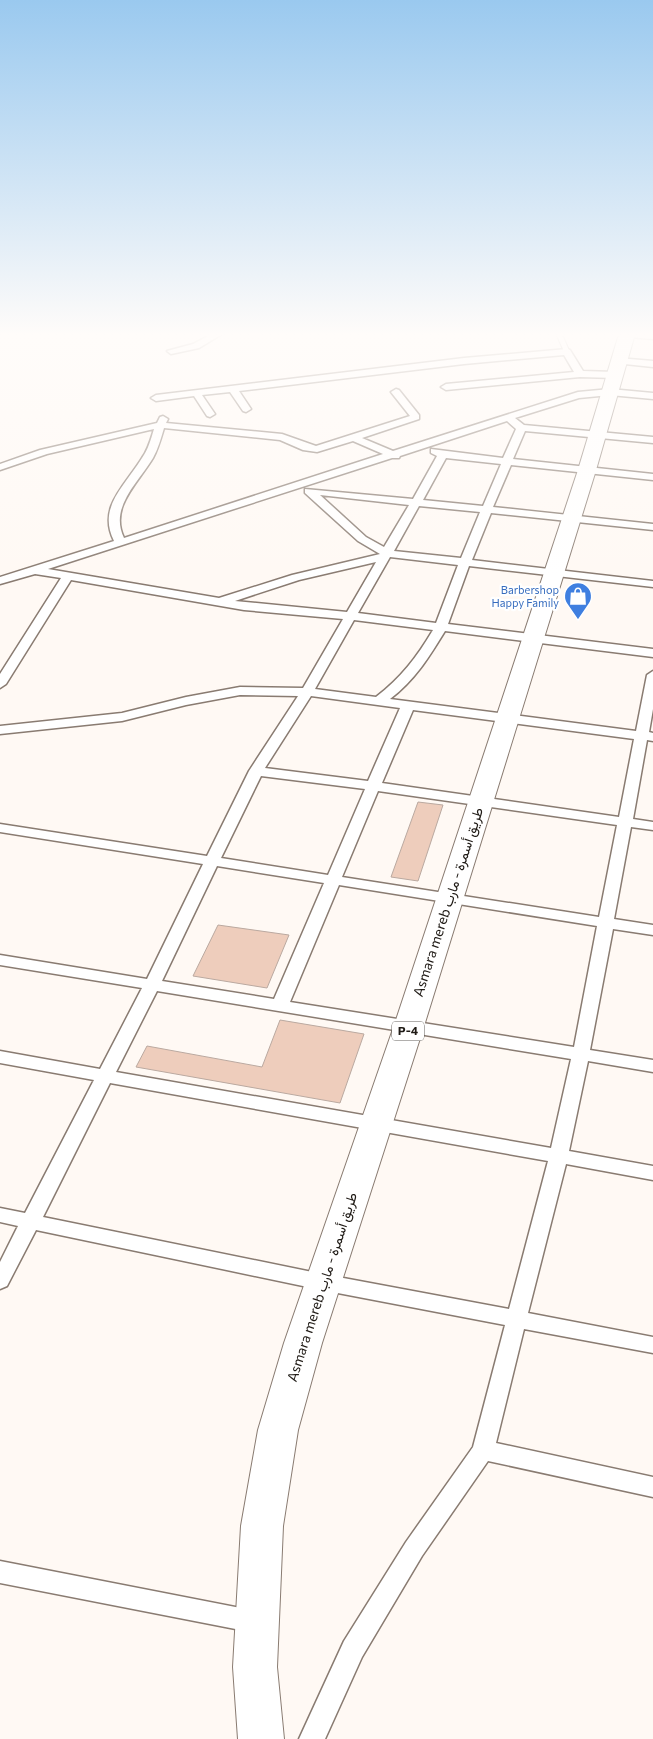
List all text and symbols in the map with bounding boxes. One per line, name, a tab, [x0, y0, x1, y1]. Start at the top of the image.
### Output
shop icon: Barbershop Happy Family	[563, 581, 593, 620]
place label: Barbershop Happy Family	[492, 583, 559, 609]
street label: Asmara mereb طريق أسمرة - مارب	[409, 805, 487, 999]
road number: P-4	[392, 1021, 424, 1040]
street label: Asmara mereb طريق أسمرة - مارب	[283, 1190, 361, 1384]

